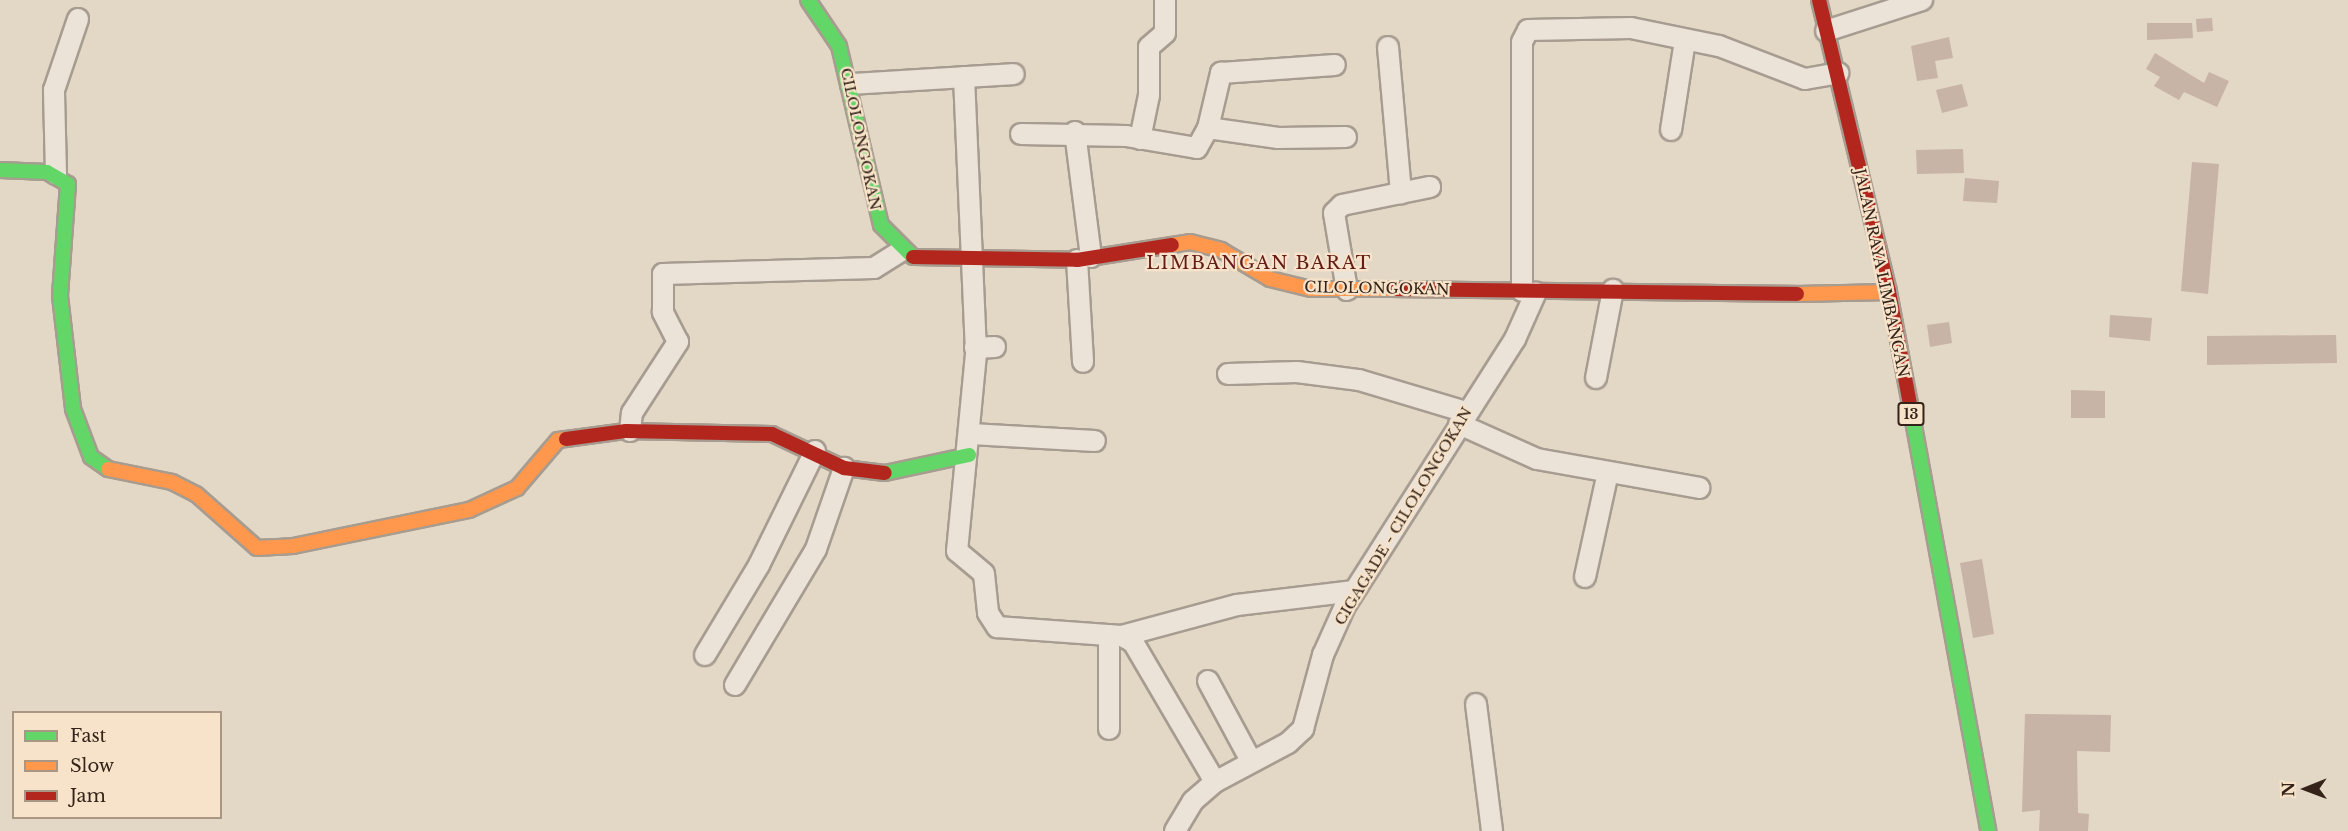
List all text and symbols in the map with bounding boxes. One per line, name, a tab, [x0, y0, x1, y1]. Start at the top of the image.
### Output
street label: CILOLONGOKAN	[837, 66, 885, 212]
street label: JALAN RAYA LIMBANGAN	[1851, 167, 1913, 379]
district label: LIMBANGAN BARAT	[1146, 252, 1372, 274]
street label: CILOLONGOKAN	[1304, 278, 1450, 298]
road number: 13	[1896, 403, 1926, 425]
street label: CIGAGADE - CILOLONGOKAN	[1331, 404, 1475, 628]
legend	[12, 711, 222, 819]
text: Fast	[70, 725, 106, 747]
text: Slow	[70, 755, 114, 777]
north arrow	[2276, 759, 2336, 819]
text: N	[2278, 782, 2298, 797]
text: Jam	[70, 785, 106, 807]

